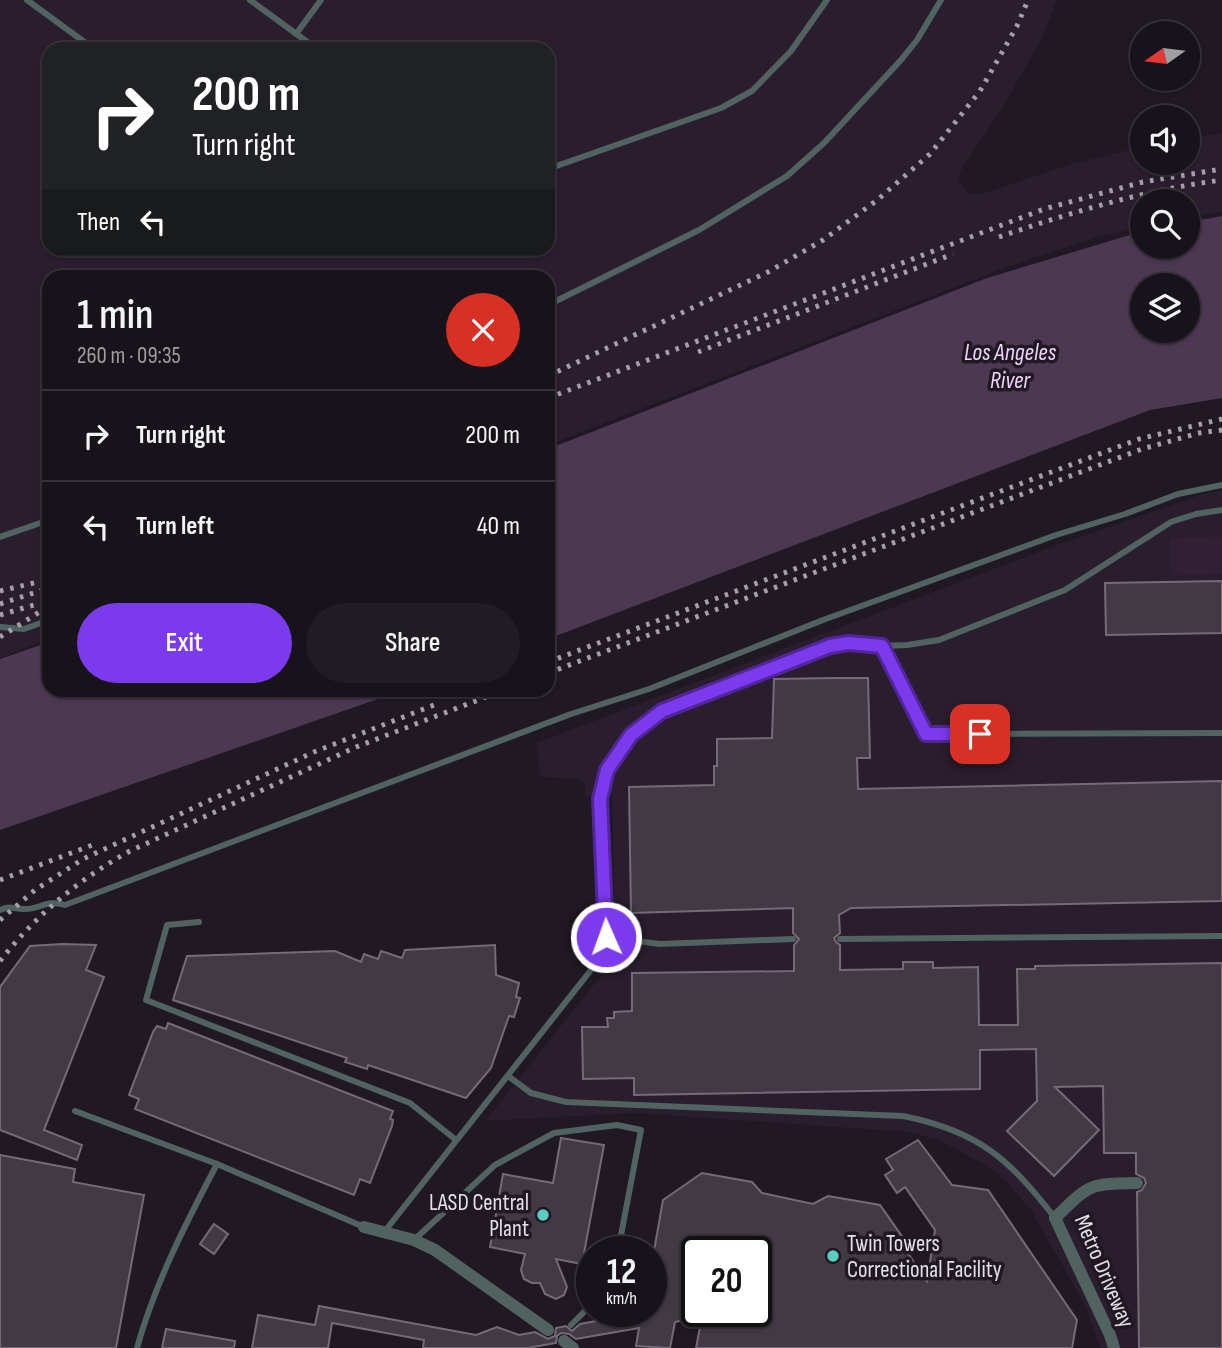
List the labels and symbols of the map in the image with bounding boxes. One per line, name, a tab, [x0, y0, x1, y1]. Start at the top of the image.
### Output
north arrow	[1130, 21, 1200, 91]
water label: Los Angeles River	[964, 338, 1057, 395]
pin	[950, 704, 1010, 764]
position arrow	[569, 900, 643, 974]
place label: LASD Central Plant	[429, 1189, 529, 1243]
marker: LASD Central Plant	[535, 1207, 551, 1223]
street label: Metro Driveway	[1068, 1211, 1140, 1332]
place label: Twin Towers Correctional Facility	[847, 1230, 1002, 1284]
speed limit sign: 20	[681, 1236, 772, 1327]
marker: Twin Towers Correctional Facility	[825, 1248, 841, 1264]

